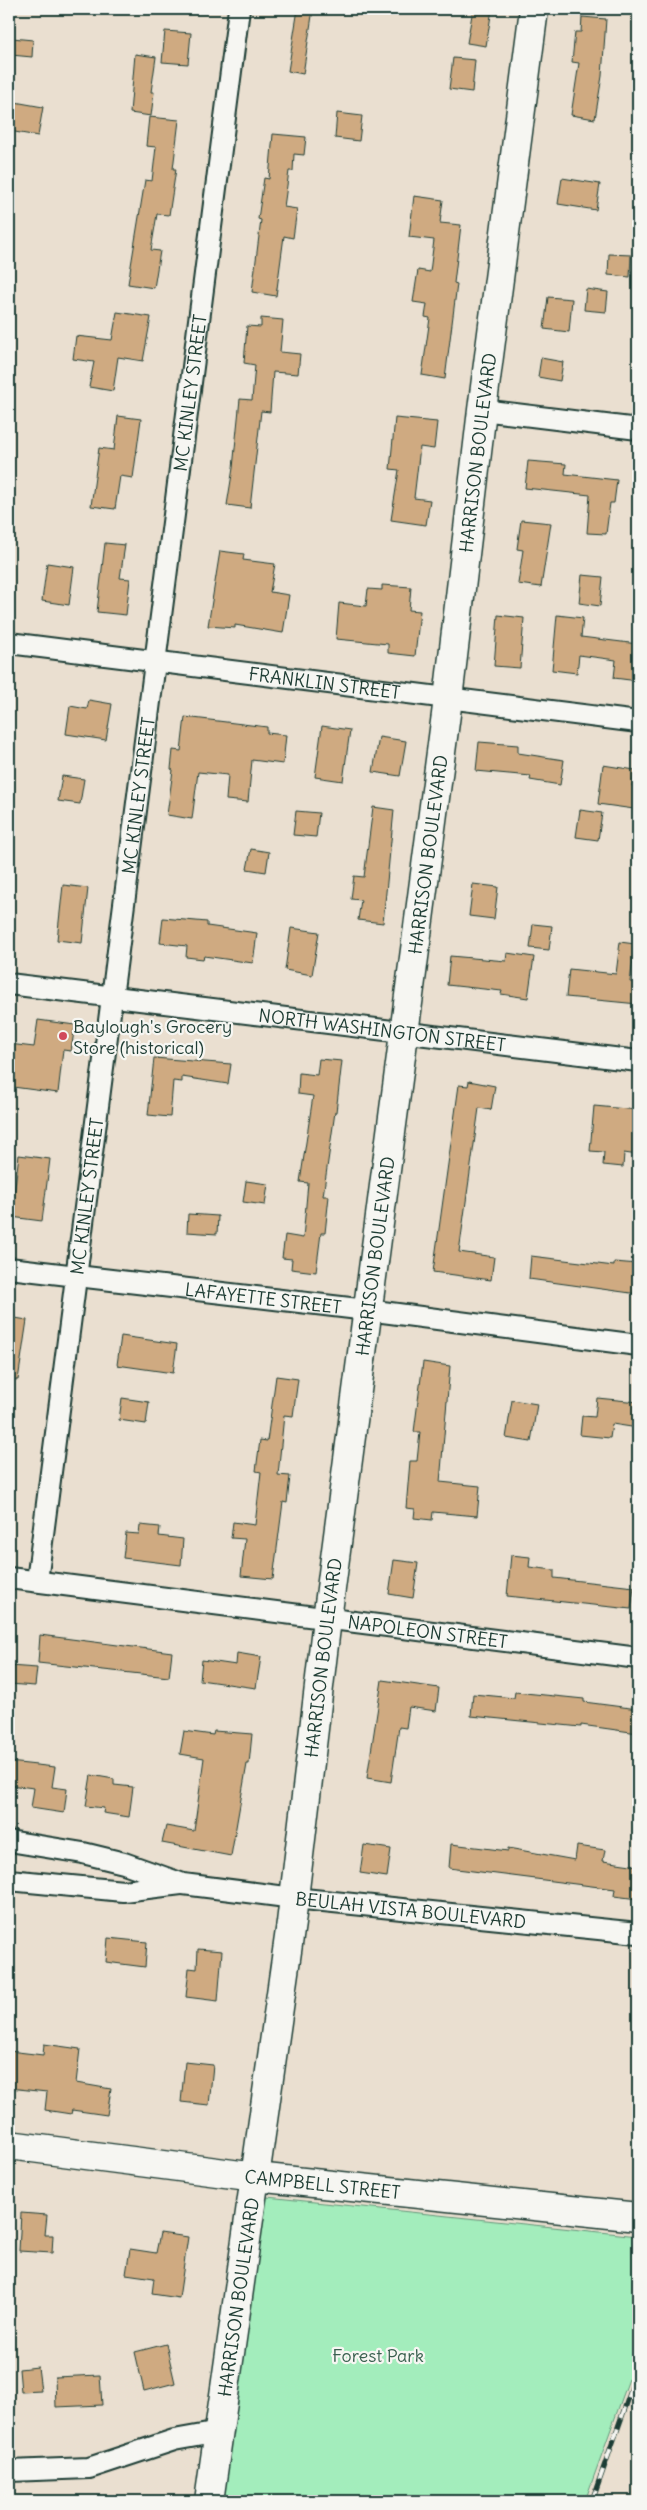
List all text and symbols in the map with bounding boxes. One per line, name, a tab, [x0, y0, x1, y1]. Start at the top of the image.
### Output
street label: MC KINLEY STREET	[168, 313, 211, 473]
street label: HARRISON BOULEVARD	[454, 351, 501, 554]
street label: FRANKLIN STREET	[247, 662, 402, 704]
street label: MC KINLEY STREET	[116, 715, 159, 875]
street label: HARRISON BOULEVARD	[403, 753, 452, 956]
street label: NORTH WASHINGTON STREET	[257, 1003, 507, 1056]
place label: Baylough's Grocery Store (historical)	[73, 1015, 232, 1059]
marker: Baylough's Grocery Store (historical)	[57, 1030, 69, 1042]
street label: MC KINLEY STREET	[65, 1116, 108, 1276]
street label: HARRISON BOULEVARD	[350, 1155, 399, 1357]
street label: LAFAYETTE STREET	[184, 1277, 343, 1318]
street label: HARRISON BOULEVARD	[299, 1556, 346, 1759]
street label: NAPOLEON STREET	[346, 1610, 509, 1653]
street label: BEULAH VISTA BOULEVARD	[294, 1887, 527, 1933]
street label: CAMPBELL STREET	[243, 2164, 402, 2204]
street label: HARRISON BOULEVARD	[212, 2196, 263, 2398]
park label: Forest Park	[332, 2344, 424, 2367]

